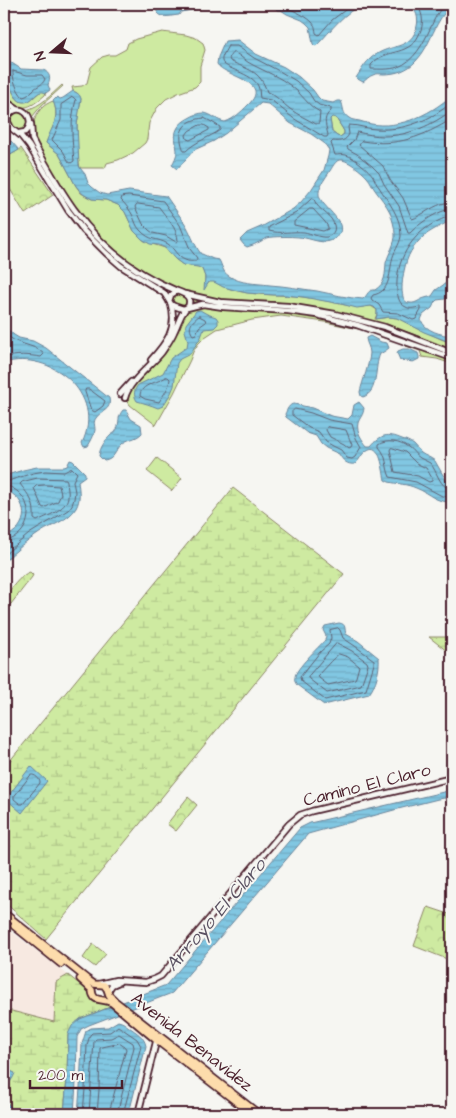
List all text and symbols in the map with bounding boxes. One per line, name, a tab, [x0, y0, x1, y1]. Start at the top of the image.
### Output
north arrow	[28, 28, 78, 78]
text: N	[30, 48, 52, 63]
street label: Camino El Claro	[301, 757, 433, 813]
water label: Arroyo El Claro	[159, 852, 274, 977]
street label: Avenida Benavídez	[126, 986, 258, 1098]
scale bar	[30, 1058, 122, 1090]
text: 200 m	[38, 1065, 84, 1086]

